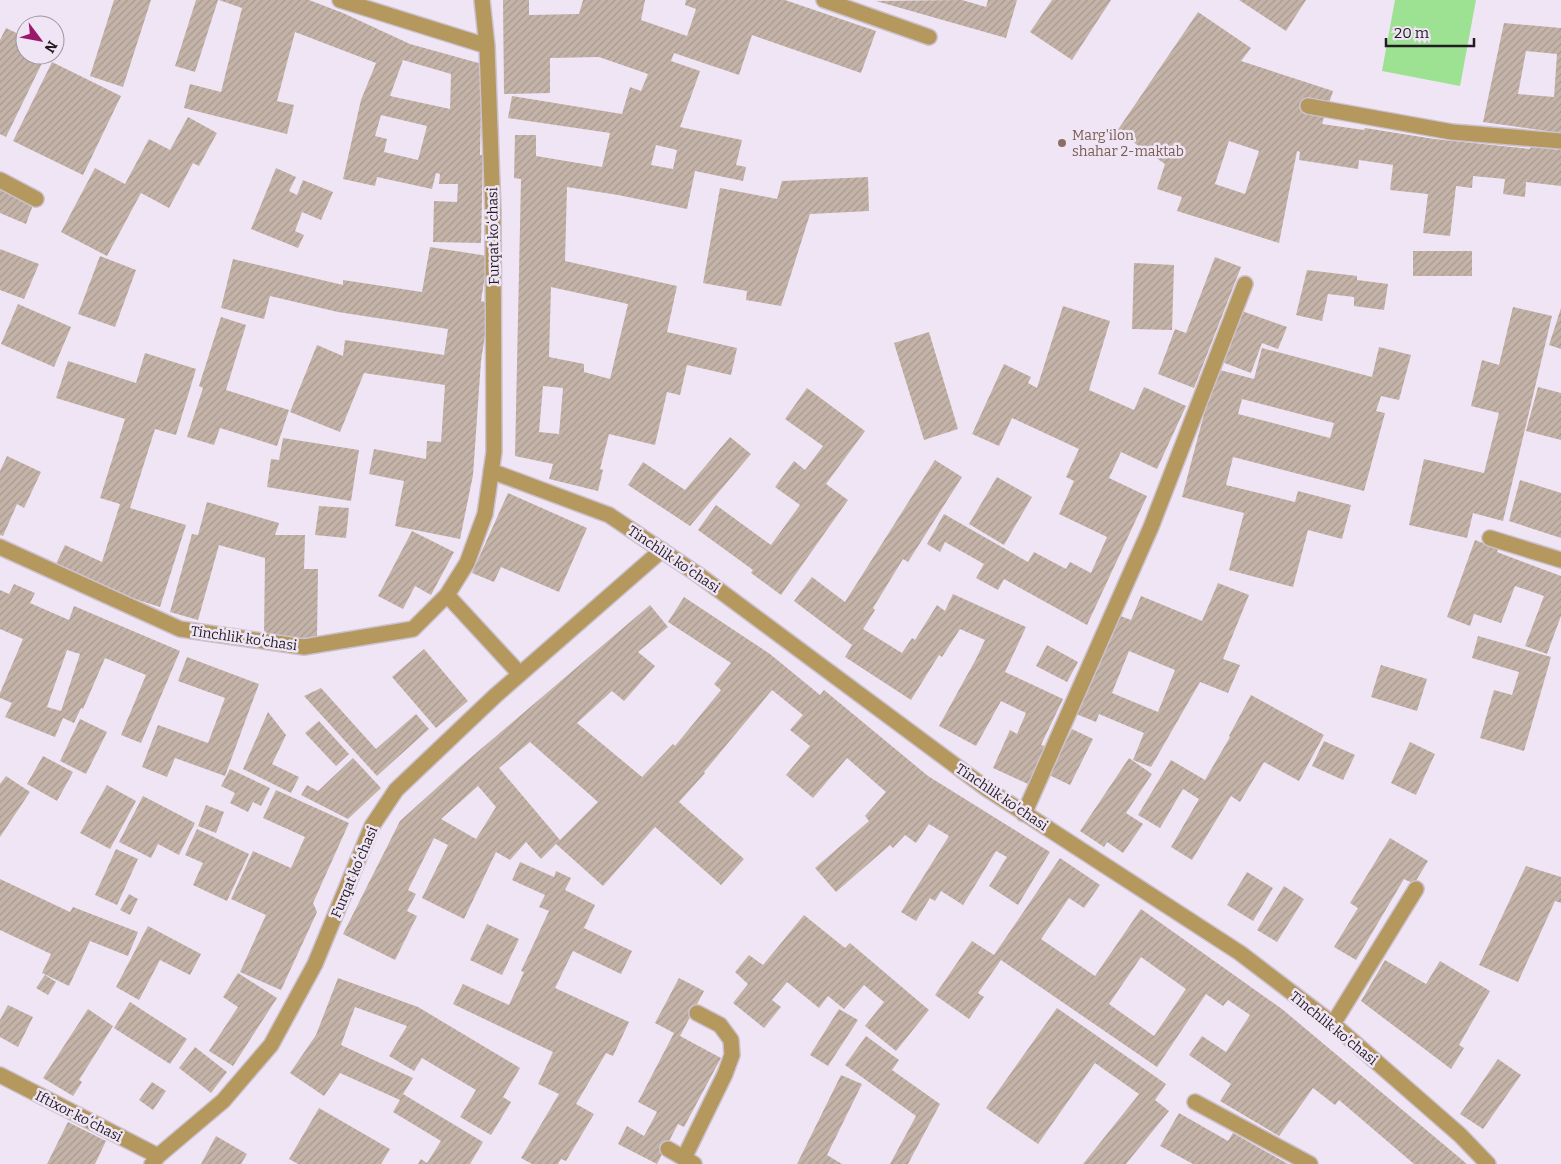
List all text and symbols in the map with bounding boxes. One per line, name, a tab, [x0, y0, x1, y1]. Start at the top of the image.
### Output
north arrow	[15, 15, 65, 65]
scale bar	[1386, 15, 1474, 47]
text: 20 m	[1394, 24, 1430, 42]
text: N	[40, 38, 61, 56]
place label: Marg'ilon shahar 2-maktab	[1072, 127, 1184, 160]
marker: Marg'ilon shahar 2-maktab	[1056, 137, 1068, 149]
street label: Furqat koʻchasi	[484, 187, 503, 285]
street label: Tinchlik ko'chasi	[624, 522, 723, 596]
street label: Tinchlik koʻchasi	[190, 623, 298, 654]
street label: Tinchlik ko'chasi	[952, 760, 1051, 834]
street label: Furqat koʻchasi	[328, 824, 381, 921]
street label: Tinchlik ko'chasi	[1287, 988, 1381, 1069]
street label: Iftixor koʻchasi	[33, 1087, 125, 1146]

